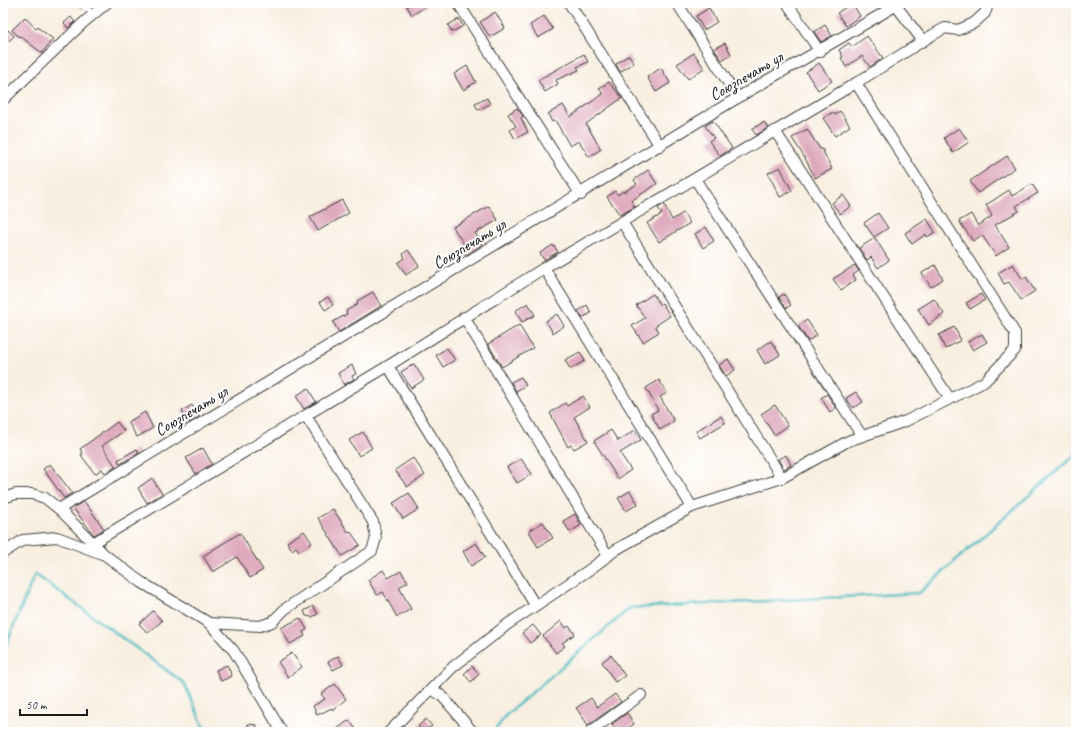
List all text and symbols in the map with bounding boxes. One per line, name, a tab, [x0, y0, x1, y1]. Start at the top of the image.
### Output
street label: Союзпечать ул	[706, 46, 788, 106]
street label: Союзпечать ул	[429, 213, 511, 275]
street label: Союзпечать ул	[151, 380, 233, 442]
scale bar	[20, 691, 87, 717]
text: 50 m	[26, 697, 48, 713]

